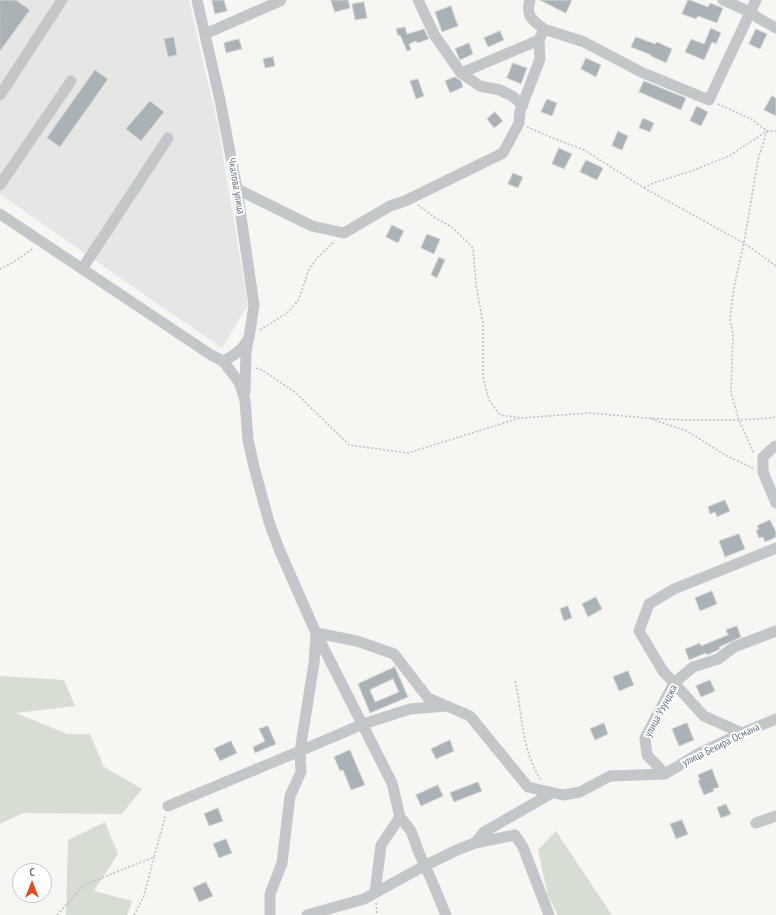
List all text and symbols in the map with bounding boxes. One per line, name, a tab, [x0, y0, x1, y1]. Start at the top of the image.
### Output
street label: Чкалова улица	[225, 157, 247, 215]
street label: улица Узунджа	[642, 683, 680, 739]
street label: улица Бекира Османа	[680, 721, 762, 769]
north arrow	[12, 863, 52, 903]
text: С	[29, 865, 35, 879]

